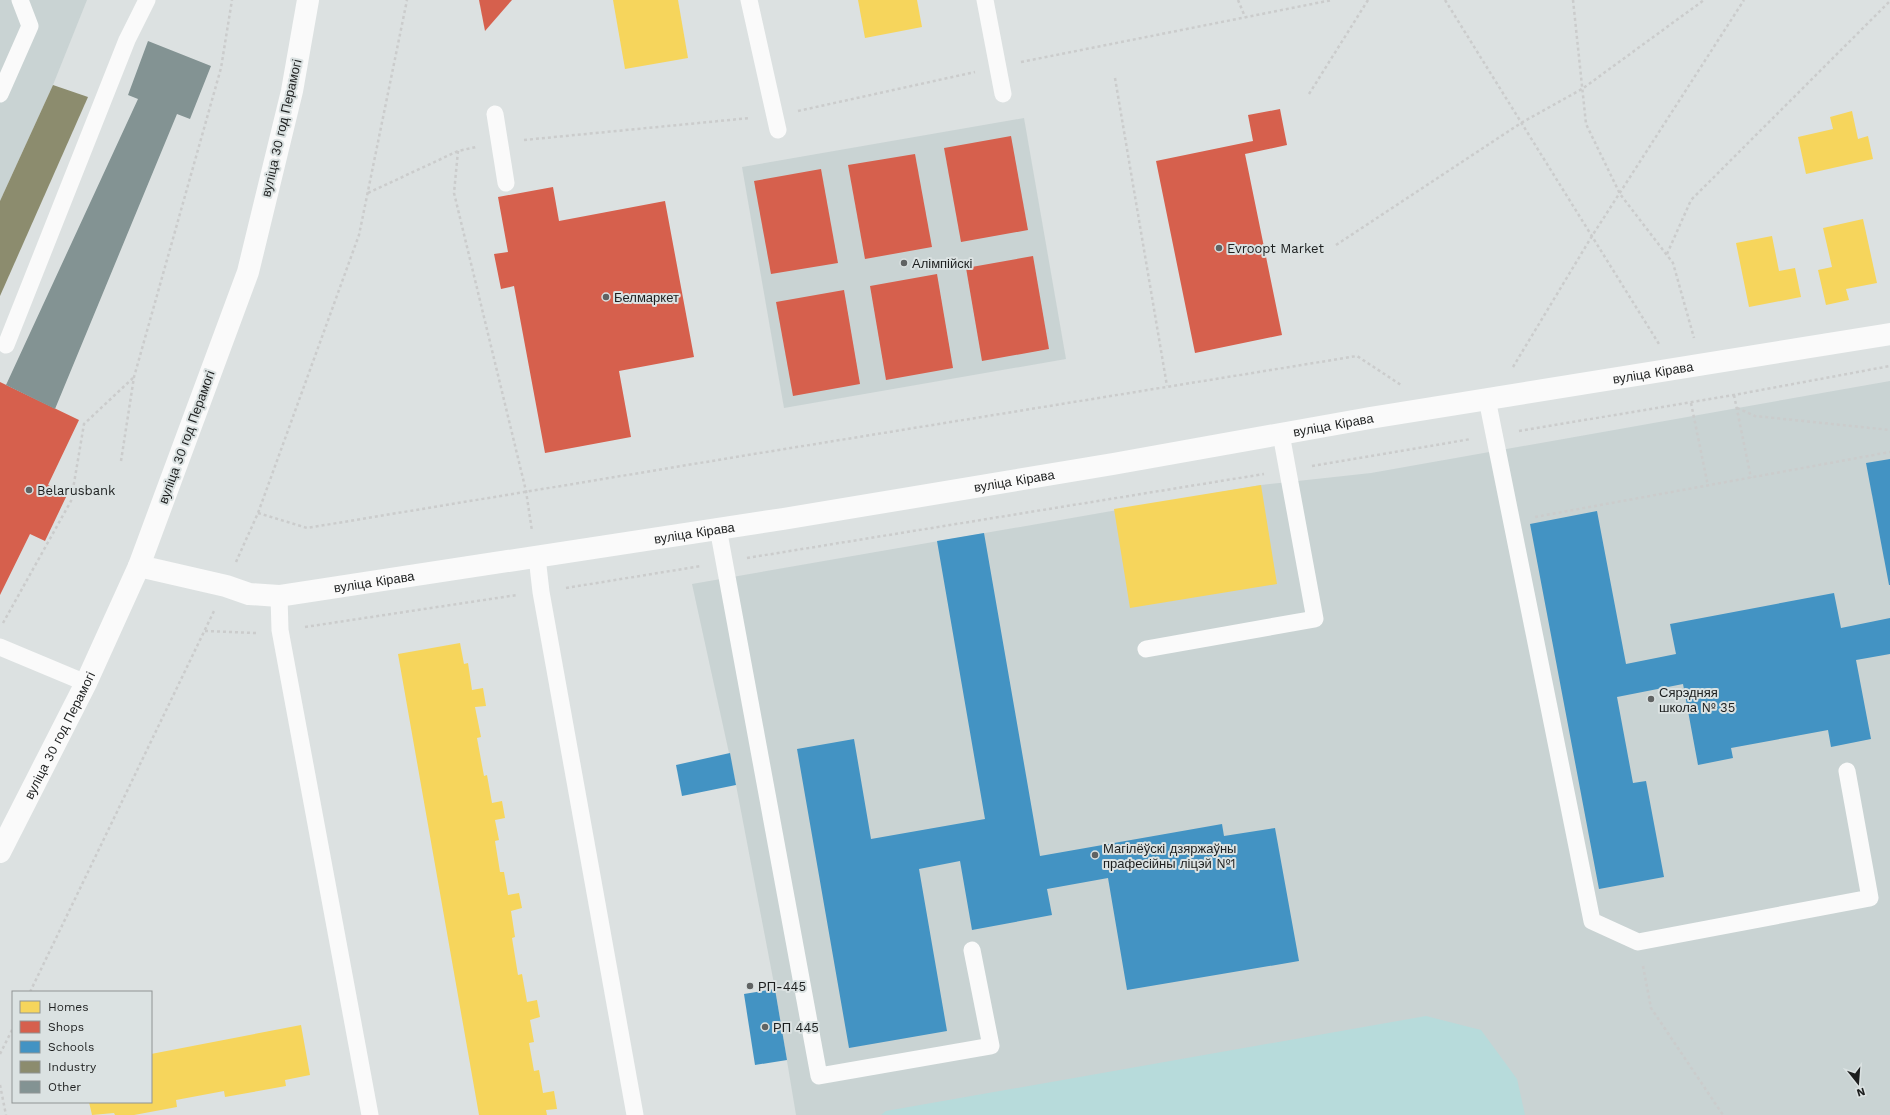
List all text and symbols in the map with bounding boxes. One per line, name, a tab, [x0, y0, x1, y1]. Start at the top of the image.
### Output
street label: вуліца 30 год Перамогі	[258, 58, 305, 198]
place label: Evroopt Market	[1227, 241, 1324, 256]
marker: Evroopt Market	[1214, 243, 1224, 253]
place label: Алімпійскі	[912, 256, 972, 271]
marker: Алімпійскі	[899, 258, 909, 268]
place label: Белмаркет	[614, 290, 679, 305]
marker: Белмаркет	[601, 292, 611, 302]
street label: вуліца Кірава	[1612, 359, 1695, 387]
street label: вуліца 30 год Перамогі	[155, 368, 218, 506]
street label: вуліца Кірава	[1292, 410, 1375, 440]
street label: вуліца Кірава	[973, 467, 1056, 495]
place label: Belarusbank	[37, 483, 116, 498]
marker: Belarusbank	[24, 485, 34, 495]
street label: вуліца Кірава	[653, 519, 736, 547]
street label: вуліца Кірава	[333, 568, 416, 596]
street label: вуліца 30 год Перамогі	[21, 669, 98, 802]
place label: Сярэдняя школа № 35	[1659, 685, 1735, 715]
marker: Сярэдняя школа № 35	[1646, 694, 1656, 704]
place label: Магілёўскі дзяржаўны прафесійны ліцэй №1	[1103, 841, 1236, 871]
marker: Магілёўскі дзяржаўны прафесійны ліцэй №1	[1090, 850, 1100, 860]
place label: РП-445	[758, 979, 806, 994]
marker: РП-445	[745, 981, 755, 991]
legend	[12, 991, 152, 1103]
text: Homes	[48, 1000, 89, 1014]
text: Shops	[48, 1020, 84, 1034]
place label: РП 445	[773, 1020, 819, 1035]
marker: РП 445	[760, 1022, 770, 1032]
text: Schools	[48, 1040, 94, 1054]
text: Industry	[48, 1060, 97, 1074]
north arrow	[1838, 1063, 1878, 1103]
text: Other	[48, 1080, 81, 1094]
text: N	[1855, 1085, 1867, 1099]

